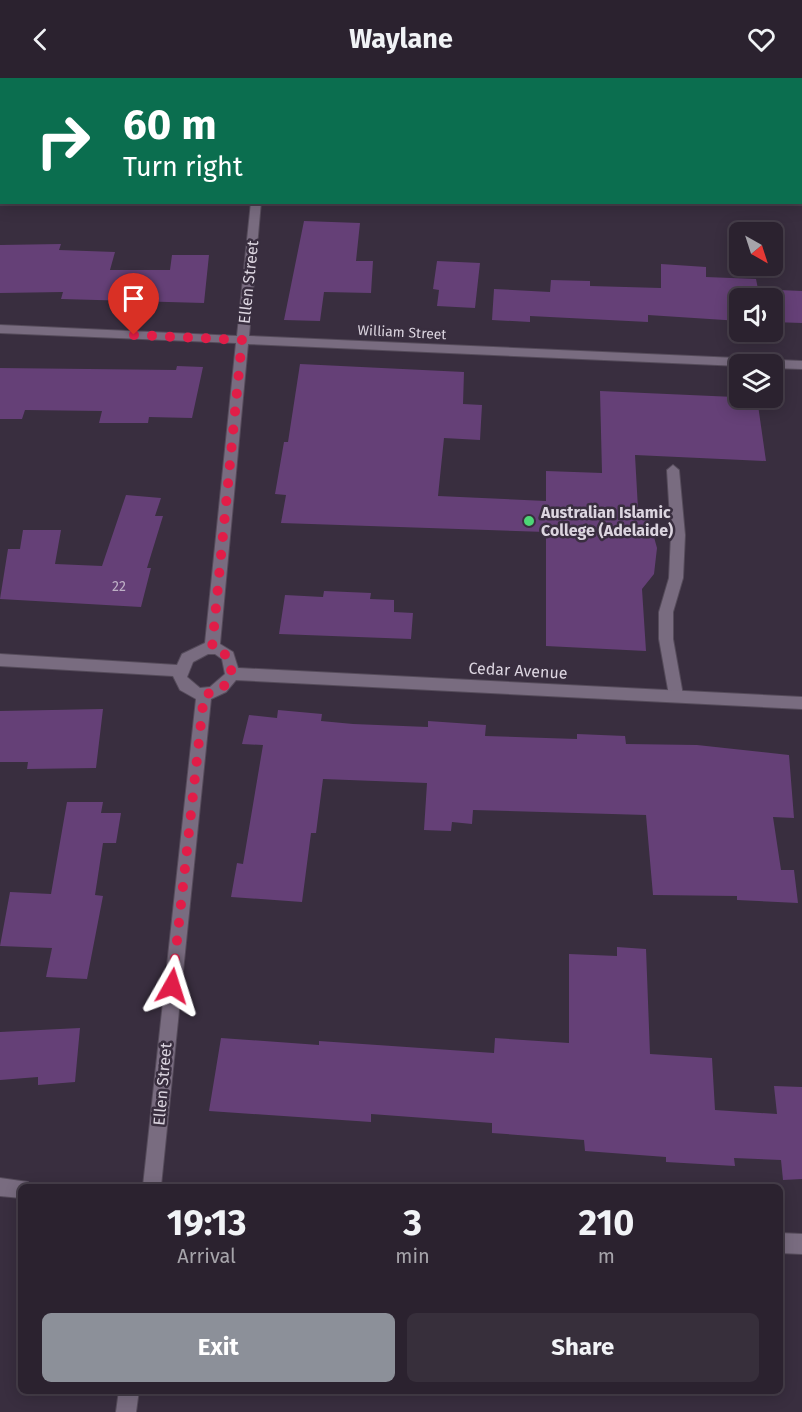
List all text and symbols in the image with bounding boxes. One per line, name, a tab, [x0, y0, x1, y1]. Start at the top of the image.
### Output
icon: back	[24, 23, 57, 56]
text: Waylane	[349, 23, 453, 55]
icon: heart	[745, 23, 778, 56]
text: 60 m	[123, 100, 217, 150]
icon: right	[24, 102, 102, 180]
text: Turn right	[123, 151, 243, 183]
north arrow	[729, 222, 783, 276]
map controls	[729, 222, 783, 408]
street label: Ellen Street	[235, 239, 262, 325]
pin	[108, 273, 159, 335]
icon: arrive	[117, 282, 150, 315]
button: sound	[729, 288, 783, 342]
street label: William Street	[357, 322, 448, 343]
button: layers	[729, 354, 783, 408]
place label: Australian Islamic College (Adelaide)	[540, 503, 673, 540]
marker: Australian Islamic College (Adelaide)	[522, 514, 536, 528]
house number: 22	[112, 578, 126, 595]
street label: Cedar Avenue	[468, 658, 568, 683]
position arrow	[140, 954, 204, 1018]
street label: Ellen Street	[149, 1041, 176, 1126]
text: 19:13	[167, 1201, 247, 1245]
text: 3	[403, 1201, 422, 1245]
text: 210	[579, 1201, 634, 1245]
text: Arrival	[177, 1244, 236, 1268]
text: min	[395, 1244, 430, 1268]
text: m	[598, 1244, 615, 1268]
button: Exit	[42, 1313, 395, 1382]
button: Share	[407, 1313, 759, 1382]

